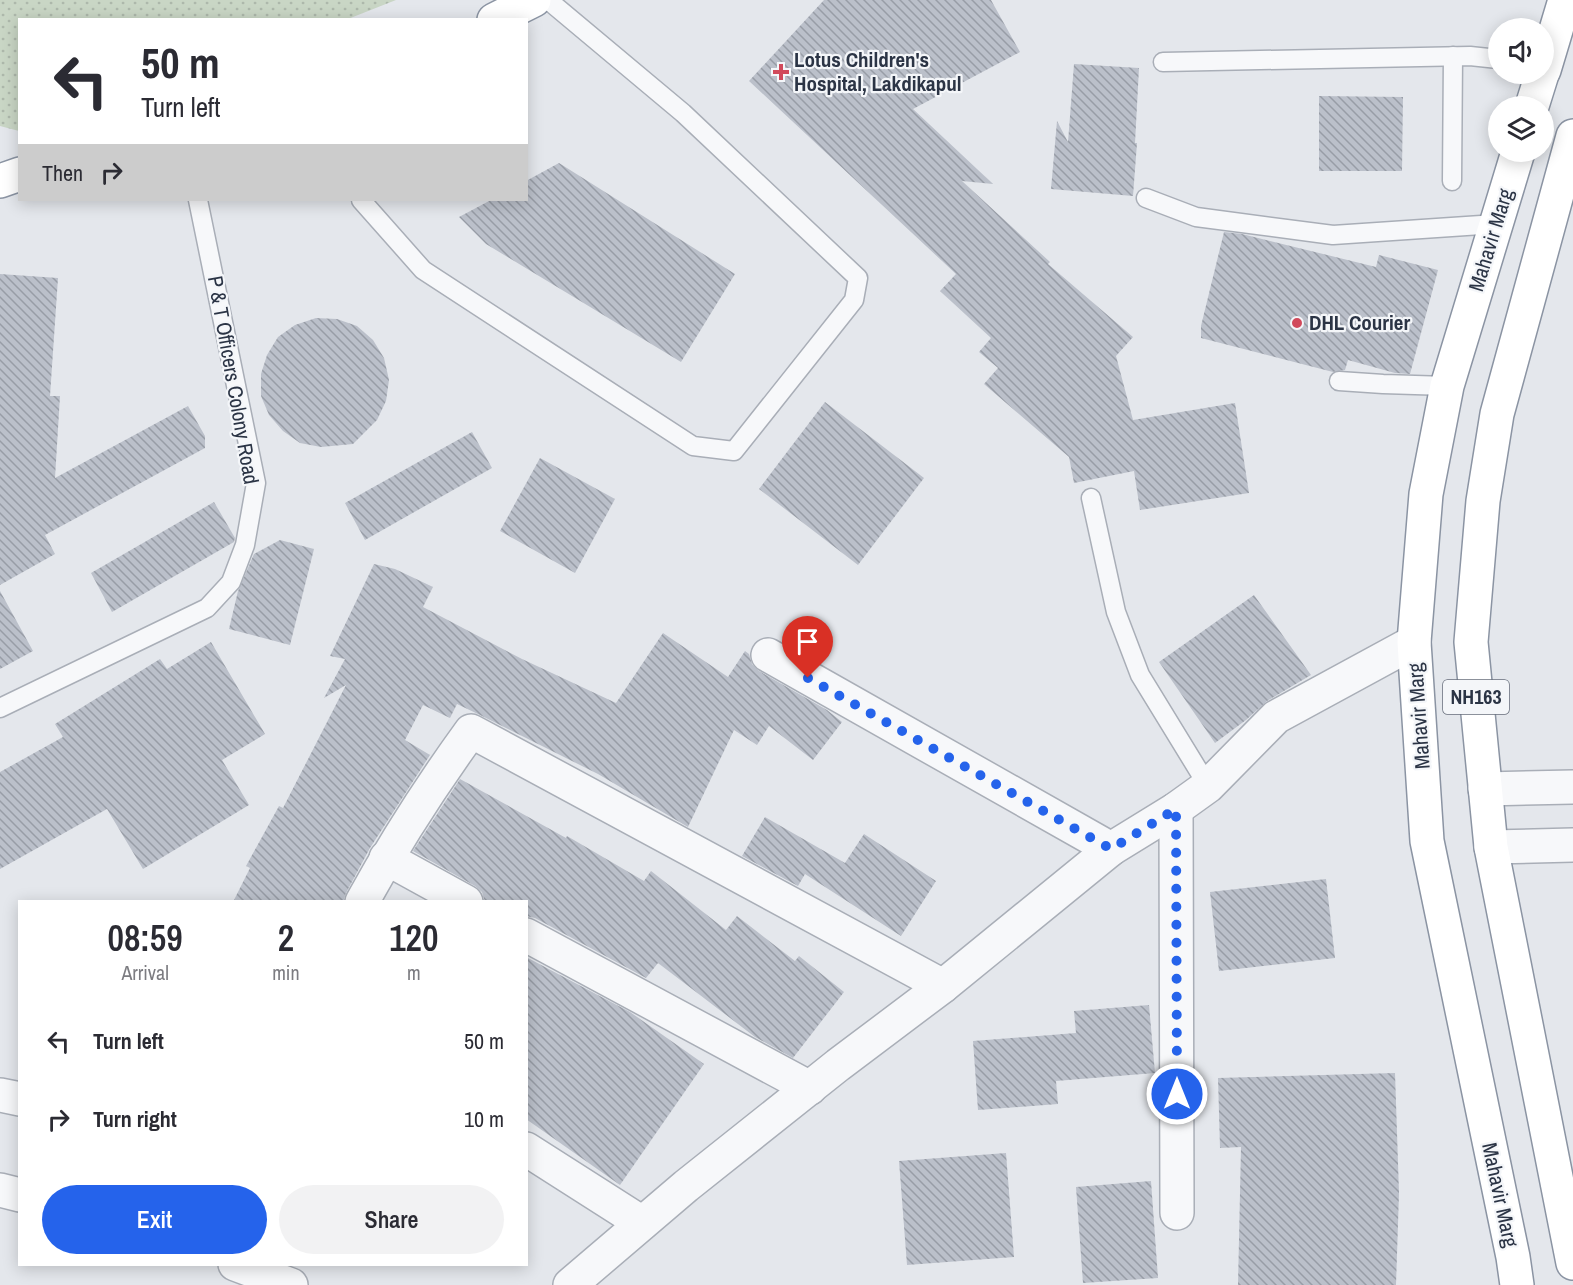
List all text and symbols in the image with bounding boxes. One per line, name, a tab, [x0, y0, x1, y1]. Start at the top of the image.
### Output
map controls	[1488, 18, 1554, 162]
button: sound	[1488, 18, 1554, 84]
text: 50 m	[141, 35, 220, 91]
icon: left	[42, 42, 120, 120]
place label: Lotus Children's Hospital, Lakdikapul	[794, 45, 961, 98]
marker: Lotus Children's Hospital, Lakdikapul	[772, 63, 790, 81]
text: Turn left	[141, 89, 220, 125]
button: layers	[1488, 96, 1554, 162]
icon: right	[95, 156, 128, 189]
text: Then	[42, 158, 83, 188]
street label: Mahavir Marg	[1461, 184, 1520, 295]
street label: P & T Officers Colony Road	[201, 273, 266, 486]
place label: DHL Courier	[1309, 308, 1410, 337]
marker: DHL Courier	[1290, 316, 1304, 330]
pin	[782, 616, 833, 678]
icon: arrive	[791, 625, 824, 658]
street label: Mahavir Marg	[1400, 662, 1437, 770]
road number: NH163	[1443, 680, 1509, 714]
text: 08:59	[108, 914, 183, 962]
text: 2	[278, 914, 294, 962]
text: 120	[389, 914, 438, 962]
text: Arrival	[121, 959, 169, 986]
text: min	[272, 959, 300, 986]
text: m	[407, 959, 421, 986]
icon: left	[42, 1025, 75, 1058]
text: Turn left	[93, 1026, 164, 1056]
text: 50 m	[464, 1026, 504, 1056]
position arrow	[1145, 1062, 1209, 1126]
icon: right	[42, 1103, 75, 1136]
text: Turn right	[93, 1104, 177, 1134]
text: 10 m	[464, 1104, 504, 1134]
street label: Mahavir Marg	[1475, 1140, 1526, 1250]
button: Exit	[42, 1185, 267, 1254]
button: Share	[279, 1185, 504, 1254]

